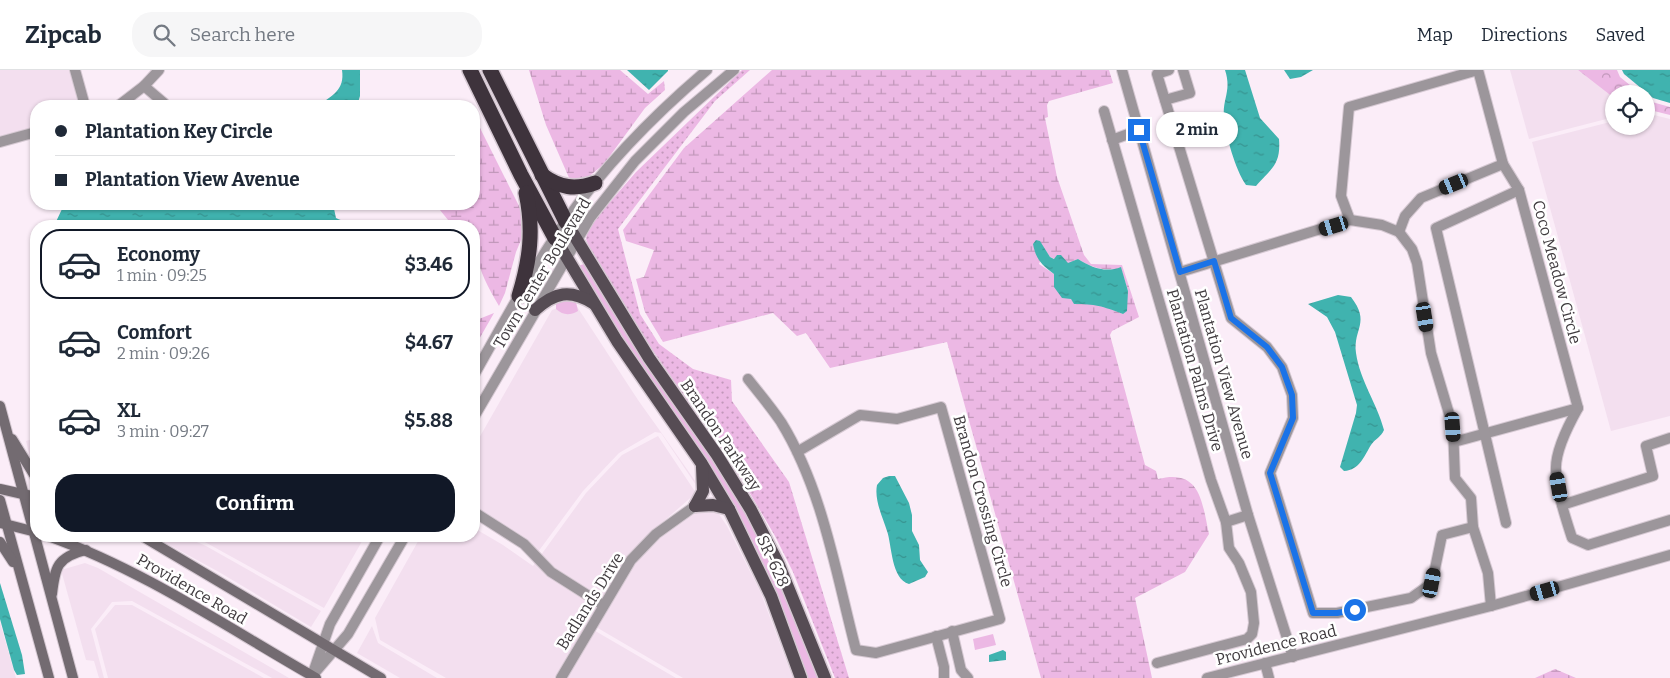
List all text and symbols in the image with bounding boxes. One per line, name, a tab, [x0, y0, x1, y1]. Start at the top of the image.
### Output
search box	[132, 12, 482, 57]
text: Zipcab	[25, 21, 102, 49]
icon: search	[150, 21, 178, 49]
text: Search here	[190, 23, 295, 46]
text: Map	[1417, 24, 1453, 46]
text: Directions	[1481, 24, 1568, 46]
text: Saved	[1596, 24, 1645, 46]
map controls	[1605, 85, 1655, 135]
button: locate	[1605, 85, 1655, 135]
callout: 2 min	[1156, 112, 1239, 148]
route end	[1128, 119, 1150, 141]
text: Plantation Key Circle	[85, 120, 273, 143]
text: 2 min	[1176, 120, 1218, 139]
text: Plantation View Avenue	[85, 168, 300, 191]
car	[1437, 171, 1470, 197]
street label: Town Center Boulevard	[490, 194, 595, 352]
street label: Coco Meadow Circle	[1529, 198, 1585, 346]
car	[1317, 214, 1350, 238]
icon: car	[57, 242, 102, 287]
text: Economy	[117, 243, 200, 266]
text: $3.46	[404, 253, 453, 276]
text: 1 min · 09:25	[117, 266, 207, 285]
street label: Plantation Palms Drive	[1163, 287, 1227, 453]
street label: Plantation View Avenue	[1191, 287, 1257, 461]
car	[1415, 301, 1434, 333]
icon: car	[57, 320, 102, 365]
text: Comfort	[117, 321, 192, 344]
text: $4.67	[405, 331, 453, 354]
text: 2 min · 09:26	[117, 344, 210, 363]
street label: Brandon Parkway	[677, 376, 766, 495]
icon: car	[57, 398, 102, 443]
text: XL	[117, 399, 141, 422]
text: $5.88	[404, 409, 453, 432]
car	[1444, 412, 1461, 442]
street label: Brandon Crossing Circle	[949, 413, 1017, 589]
text: 3 min · 09:27	[117, 422, 209, 441]
car	[1549, 471, 1568, 503]
button: Confirm	[55, 474, 455, 532]
street label: SR-628	[753, 532, 793, 590]
street label: Badlands Drive	[552, 549, 628, 653]
street label: Providence Road	[134, 550, 251, 628]
car	[1421, 567, 1442, 599]
car	[1528, 580, 1561, 602]
route start	[1344, 599, 1366, 621]
street label: Providence Road	[1214, 621, 1339, 669]

